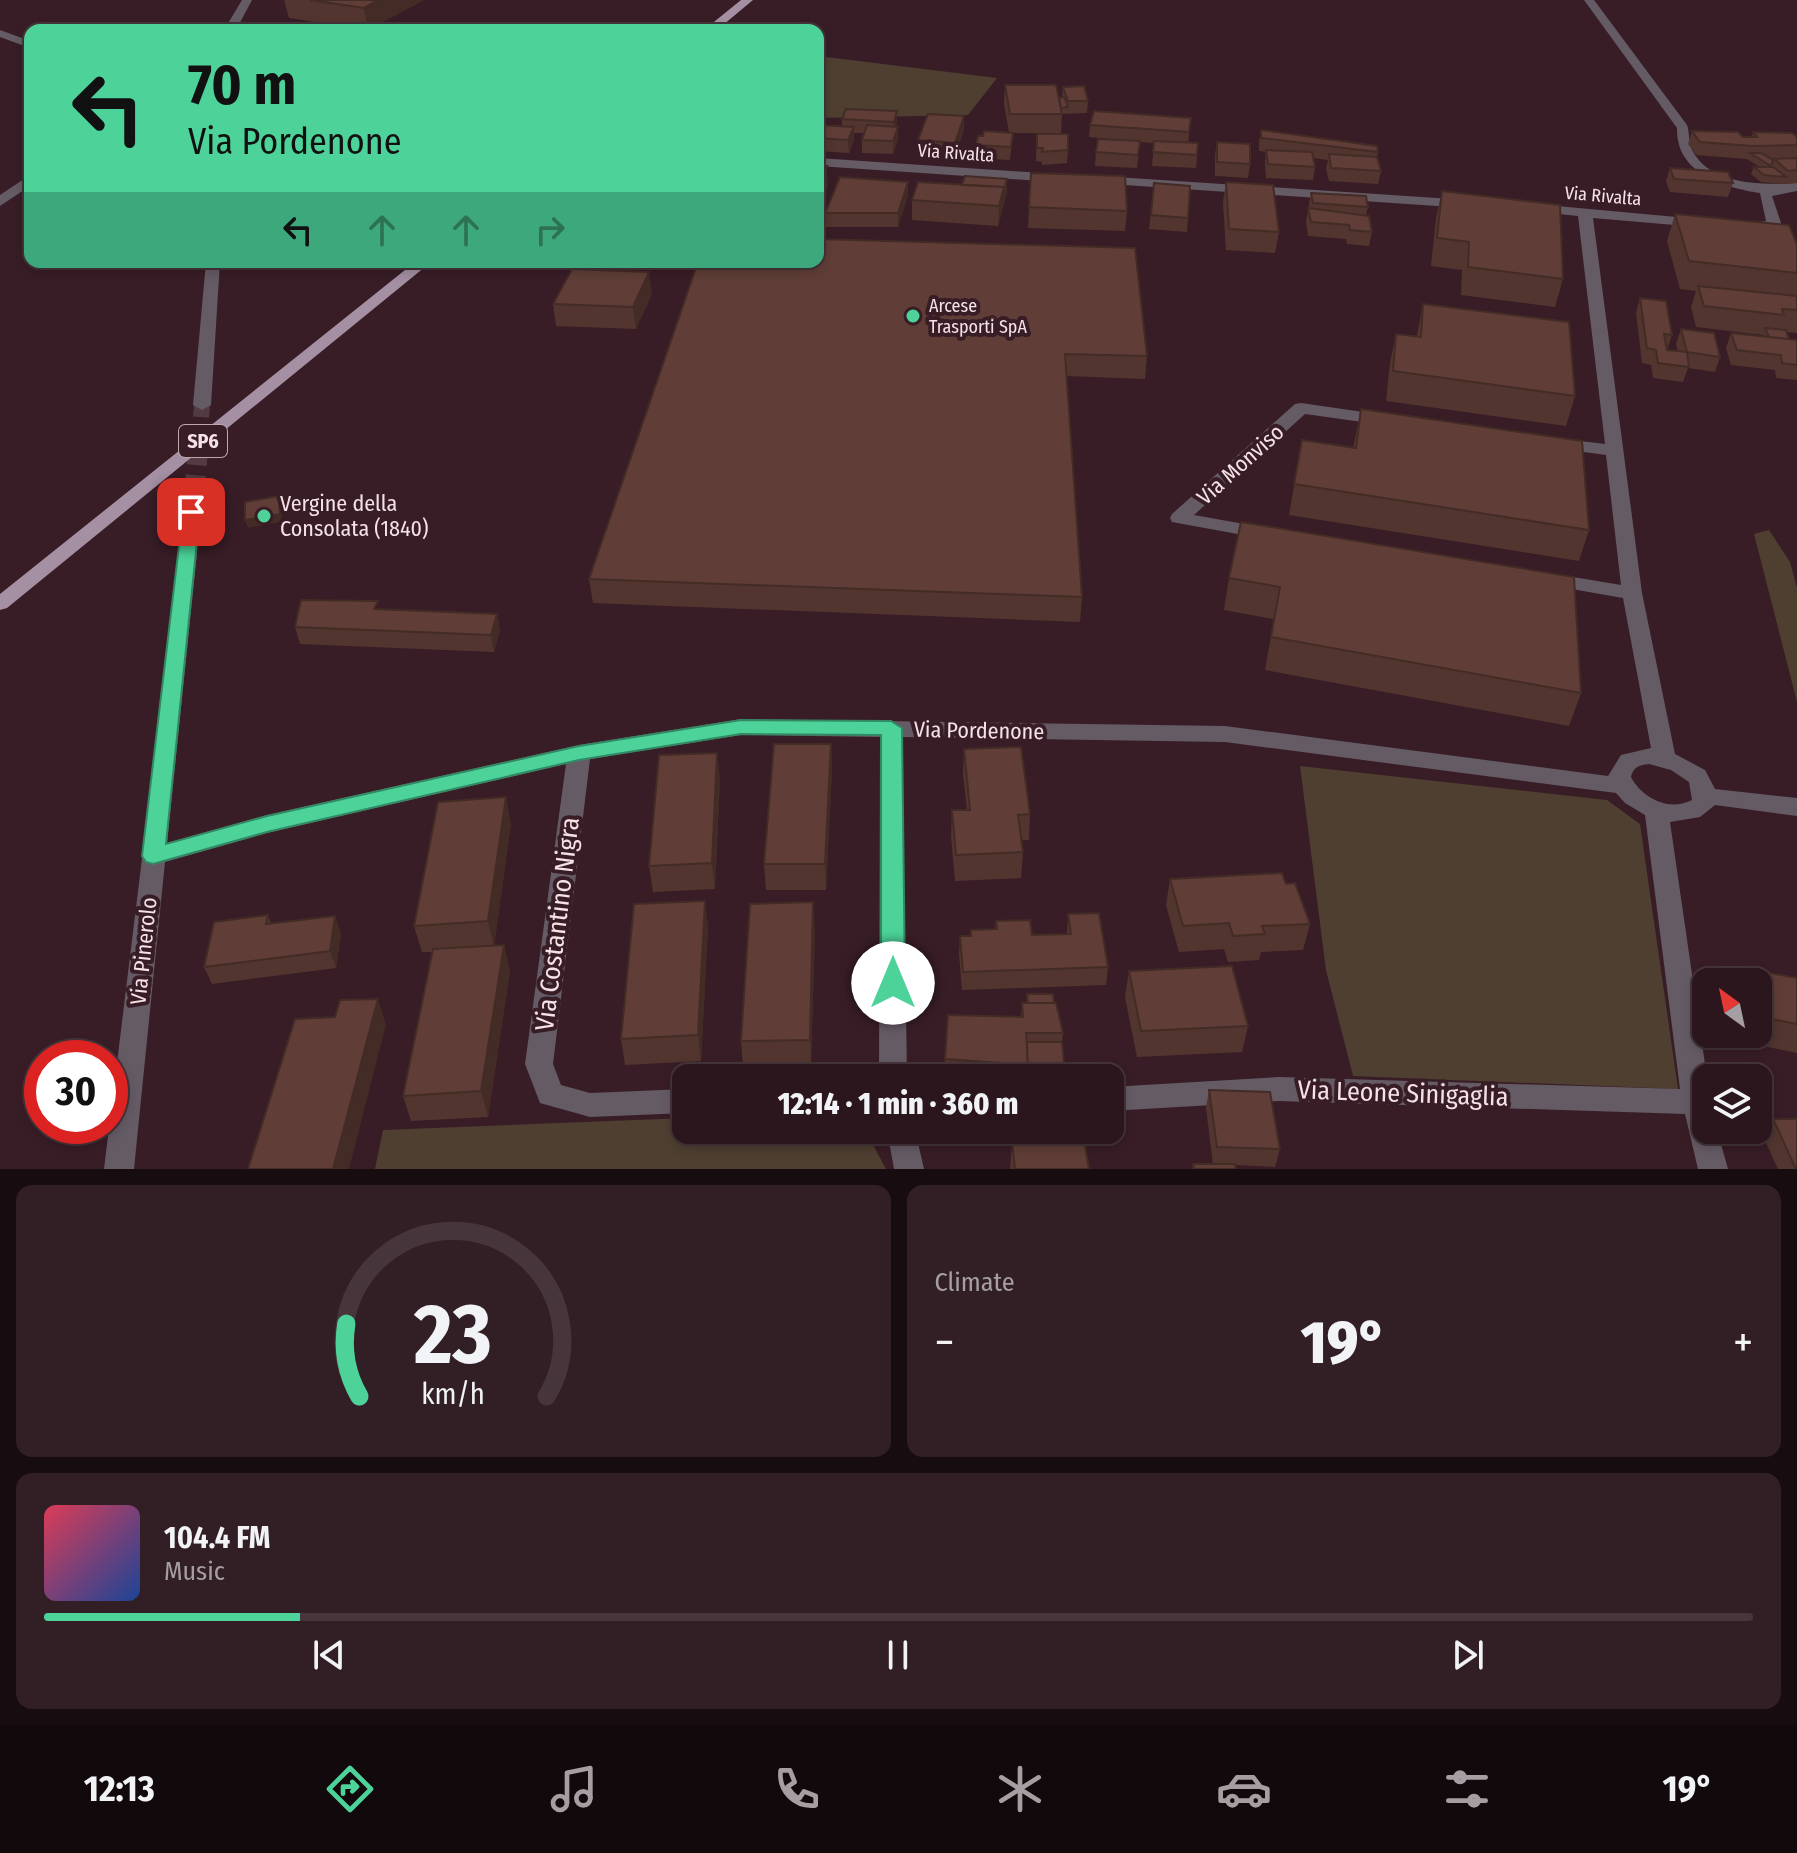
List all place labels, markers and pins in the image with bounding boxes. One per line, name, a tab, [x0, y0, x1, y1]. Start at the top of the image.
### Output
place label: Arcese Trasporti SpA	[929, 295, 1027, 338]
marker: Arcese Trasporti SpA	[904, 307, 922, 325]
pin	[157, 478, 225, 546]
place label: Vergine della Consolata (1840)	[280, 490, 429, 542]
marker: Vergine della Consolata (1840)	[255, 507, 273, 525]

